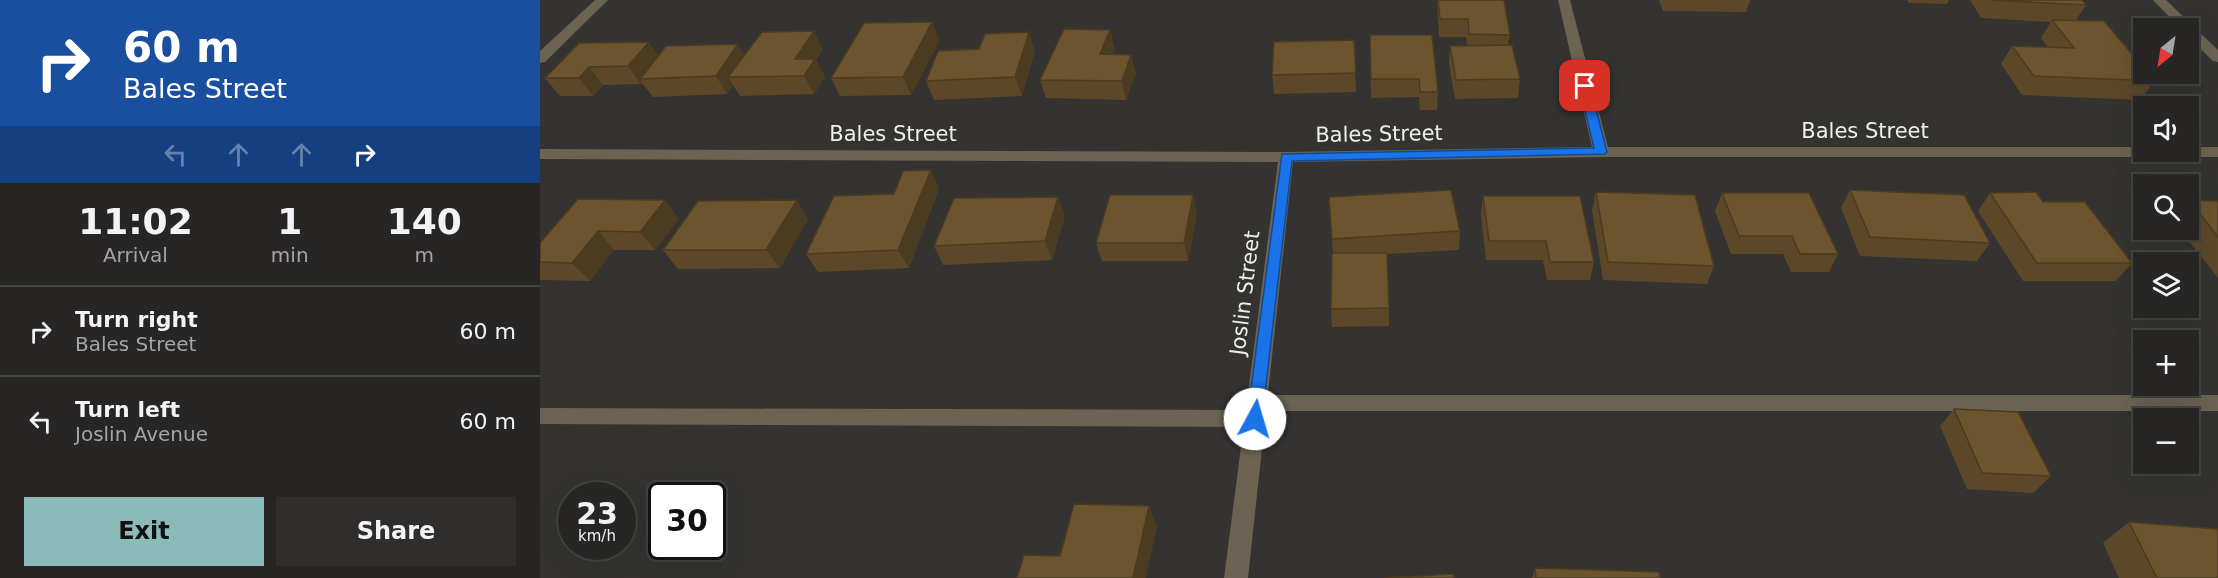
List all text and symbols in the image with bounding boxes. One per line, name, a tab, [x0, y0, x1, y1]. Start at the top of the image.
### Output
north arrow	[2133, 18, 2199, 84]
map controls	[2133, 18, 2199, 474]
text: 60 m	[123, 23, 240, 72]
icon: right	[24, 24, 102, 102]
pin	[1559, 60, 1610, 111]
icon: arrive	[1568, 69, 1601, 102]
text: Bales Street	[123, 73, 287, 104]
button: sound	[2133, 96, 2199, 162]
street label: Bales Street	[1801, 119, 1929, 143]
street label: Bales Street	[1315, 121, 1443, 147]
street label: Bales Street	[829, 122, 957, 146]
icon: left	[159, 138, 192, 171]
icon: ahead	[222, 138, 255, 171]
icon: ahead	[285, 138, 318, 171]
icon: right	[348, 138, 381, 171]
button: search	[2133, 174, 2199, 240]
text: 11:02	[78, 201, 193, 242]
text: 1	[277, 201, 302, 242]
text: 140	[387, 201, 462, 242]
street label: Joslin Street	[1225, 229, 1265, 359]
text: Arrival	[103, 243, 168, 267]
text: min	[271, 243, 309, 267]
text: m	[415, 243, 434, 267]
button: layers	[2133, 252, 2199, 318]
text: Turn right	[75, 307, 198, 332]
icon: right	[24, 315, 57, 348]
text: 60 m	[460, 319, 516, 344]
button: +	[2133, 330, 2199, 396]
text: Bales Street	[75, 332, 196, 356]
position arrow	[1223, 387, 1287, 451]
text: Turn left	[75, 397, 180, 422]
icon: left	[24, 405, 57, 438]
button: −	[2133, 408, 2199, 474]
text: 60 m	[460, 409, 516, 434]
text: Joslin Avenue	[75, 422, 208, 446]
speed limit sign: 30	[648, 482, 726, 560]
text: 23	[576, 496, 618, 531]
button: Exit	[24, 497, 264, 566]
button: Share	[276, 497, 516, 566]
text: km/h	[578, 527, 616, 545]

